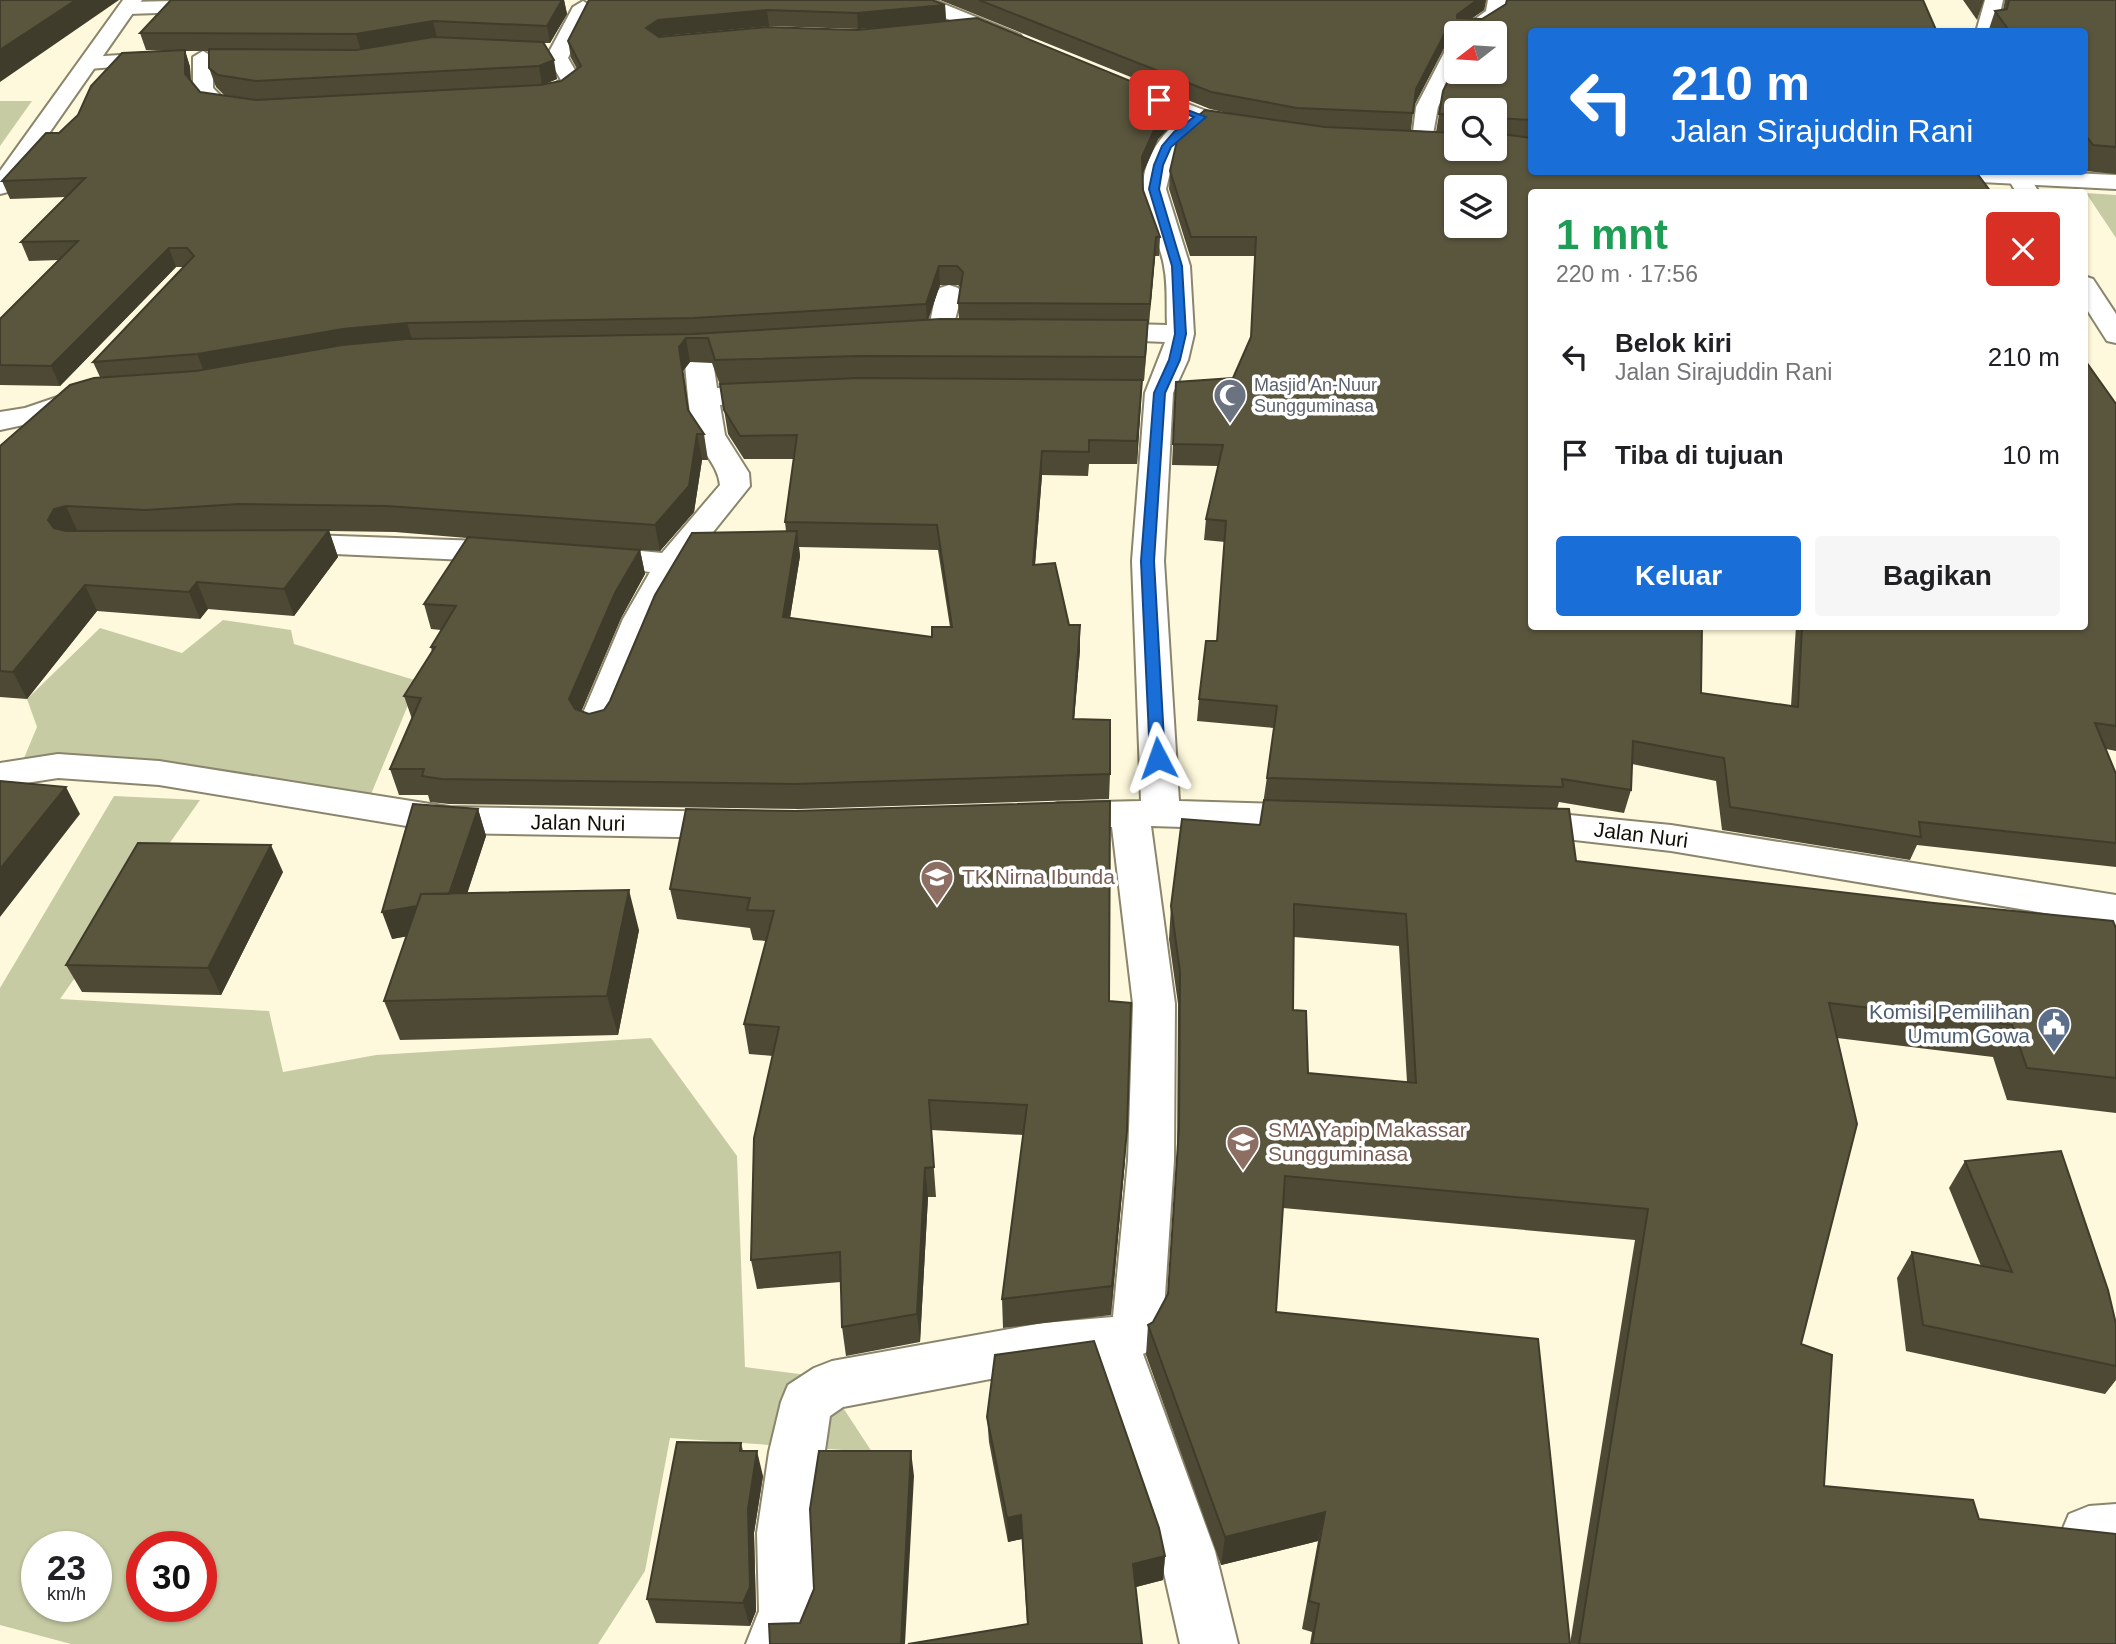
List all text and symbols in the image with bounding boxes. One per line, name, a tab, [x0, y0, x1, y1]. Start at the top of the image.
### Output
north arrow	[1444, 21, 1507, 84]
map controls	[1444, 21, 1507, 238]
icon: left	[1556, 56, 1647, 147]
text: 210 m	[1671, 56, 1810, 110]
pin	[1129, 70, 1189, 130]
icon: arrive	[1140, 81, 1178, 119]
button: search	[1444, 98, 1507, 161]
text: Jalan Sirajuddin Rani	[1671, 113, 1973, 149]
button: layers	[1444, 175, 1507, 238]
text: 1 mnt	[1556, 211, 1668, 258]
button: close	[1986, 212, 2060, 286]
text: 220 m · 17:56	[1556, 261, 1698, 287]
text: Belok kiri	[1615, 328, 1732, 358]
icon: left	[1556, 338, 1594, 376]
text: 210 m	[1988, 342, 2060, 372]
text: Jalan Sirajuddin Rani	[1615, 359, 1832, 385]
place label: Masjid An-Nuur Sungguminasa	[1254, 375, 1377, 416]
mosque icon: Masjid An-Nuur Sungguminasa	[1211, 376, 1249, 425]
icon: arrive	[1556, 436, 1594, 474]
text: Tiba di tujuan	[1615, 440, 1784, 470]
text: 10 m	[2002, 440, 2060, 470]
button: Keluar	[1556, 536, 1801, 616]
button: Bagikan	[1815, 536, 2060, 616]
position arrow	[1121, 721, 1195, 795]
street label: Jalan Nuri	[531, 810, 625, 835]
street label: Jalan Nuri	[1593, 817, 1689, 852]
school or university icon: TK Nirna Ibunda	[918, 858, 956, 907]
place label: TK Nirna Ibunda	[962, 865, 1115, 888]
place label: Komisi Pemilihan Umum Gowa	[1869, 1000, 2030, 1047]
public building icon: Komisi Pemilihan Umum Gowa	[2035, 1005, 2073, 1054]
place label: SMA Yapip Makassar Sungguminasa	[1268, 1118, 1467, 1165]
school or university icon: SMA Yapip Makassar Sungguminasa	[1224, 1123, 1262, 1172]
speed limit sign: 30	[126, 1531, 217, 1622]
text: 23	[47, 1548, 86, 1587]
text: km/h	[47, 1584, 86, 1604]

